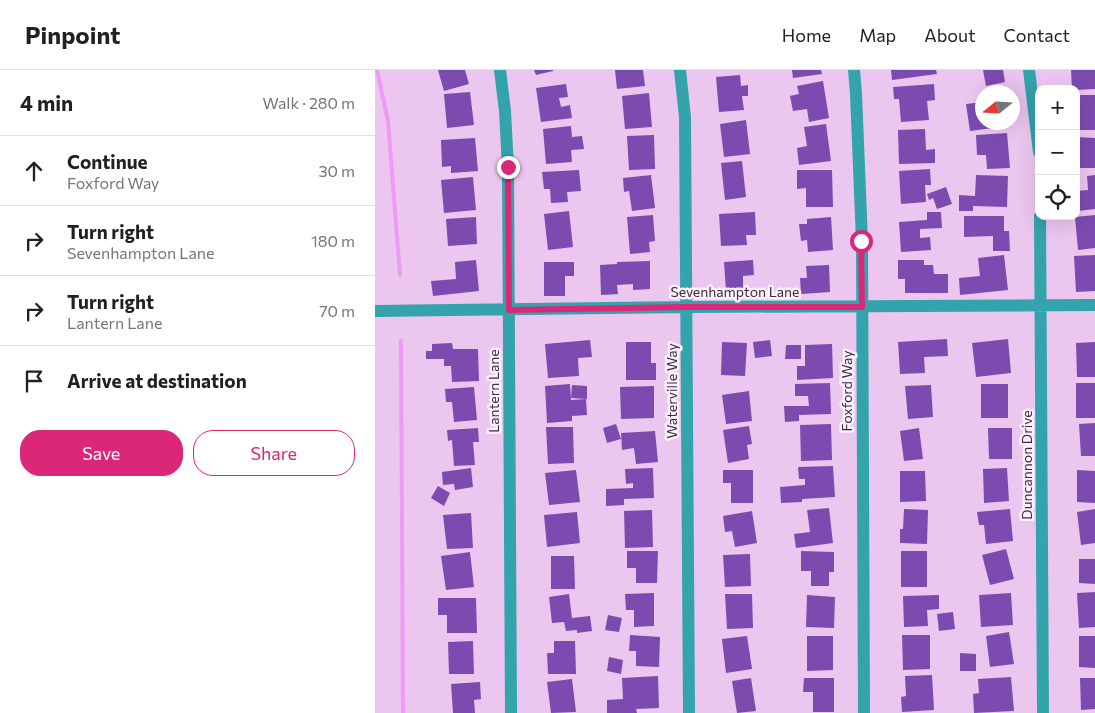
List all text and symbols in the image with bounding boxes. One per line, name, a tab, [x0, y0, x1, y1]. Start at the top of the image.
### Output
text: Pinpoint	[25, 20, 120, 49]
text: Home	[782, 24, 831, 46]
text: Map	[859, 24, 896, 46]
text: About	[924, 24, 976, 46]
text: Contact	[1004, 24, 1070, 46]
north arrow	[975, 85, 1020, 130]
map controls	[1035, 85, 1080, 220]
button: +	[1035, 85, 1080, 130]
text: 4 min	[20, 90, 73, 115]
text: Walk · 280 m	[263, 93, 355, 112]
button: −	[1035, 130, 1080, 175]
text: Continue	[67, 150, 147, 173]
route end	[497, 156, 520, 179]
icon: ahead	[20, 157, 48, 185]
text: 30 m	[318, 161, 355, 180]
text: Foxford Way	[67, 173, 159, 192]
button: locate	[1035, 175, 1080, 220]
text: Turn right	[67, 220, 154, 243]
icon: right	[20, 227, 48, 255]
route start	[850, 230, 873, 253]
text: 180 m	[311, 231, 355, 250]
text: Sevenhampton Lane	[67, 243, 214, 262]
street label: Sevenhampton Lane	[671, 283, 799, 300]
text: Turn right	[67, 290, 154, 313]
icon: right	[20, 297, 48, 325]
text: 70 m	[319, 301, 355, 320]
text: Lantern Lane	[67, 313, 162, 332]
street label: Waterville Way	[663, 343, 680, 439]
street label: Lantern Lane	[485, 349, 502, 433]
street label: Foxford Way	[838, 351, 855, 431]
icon: arrive	[20, 367, 48, 395]
text: Arrive at destination	[67, 369, 247, 392]
street label: Duncannon Drive	[1018, 410, 1035, 520]
button: Save	[20, 430, 183, 476]
button: Share	[193, 430, 355, 476]

